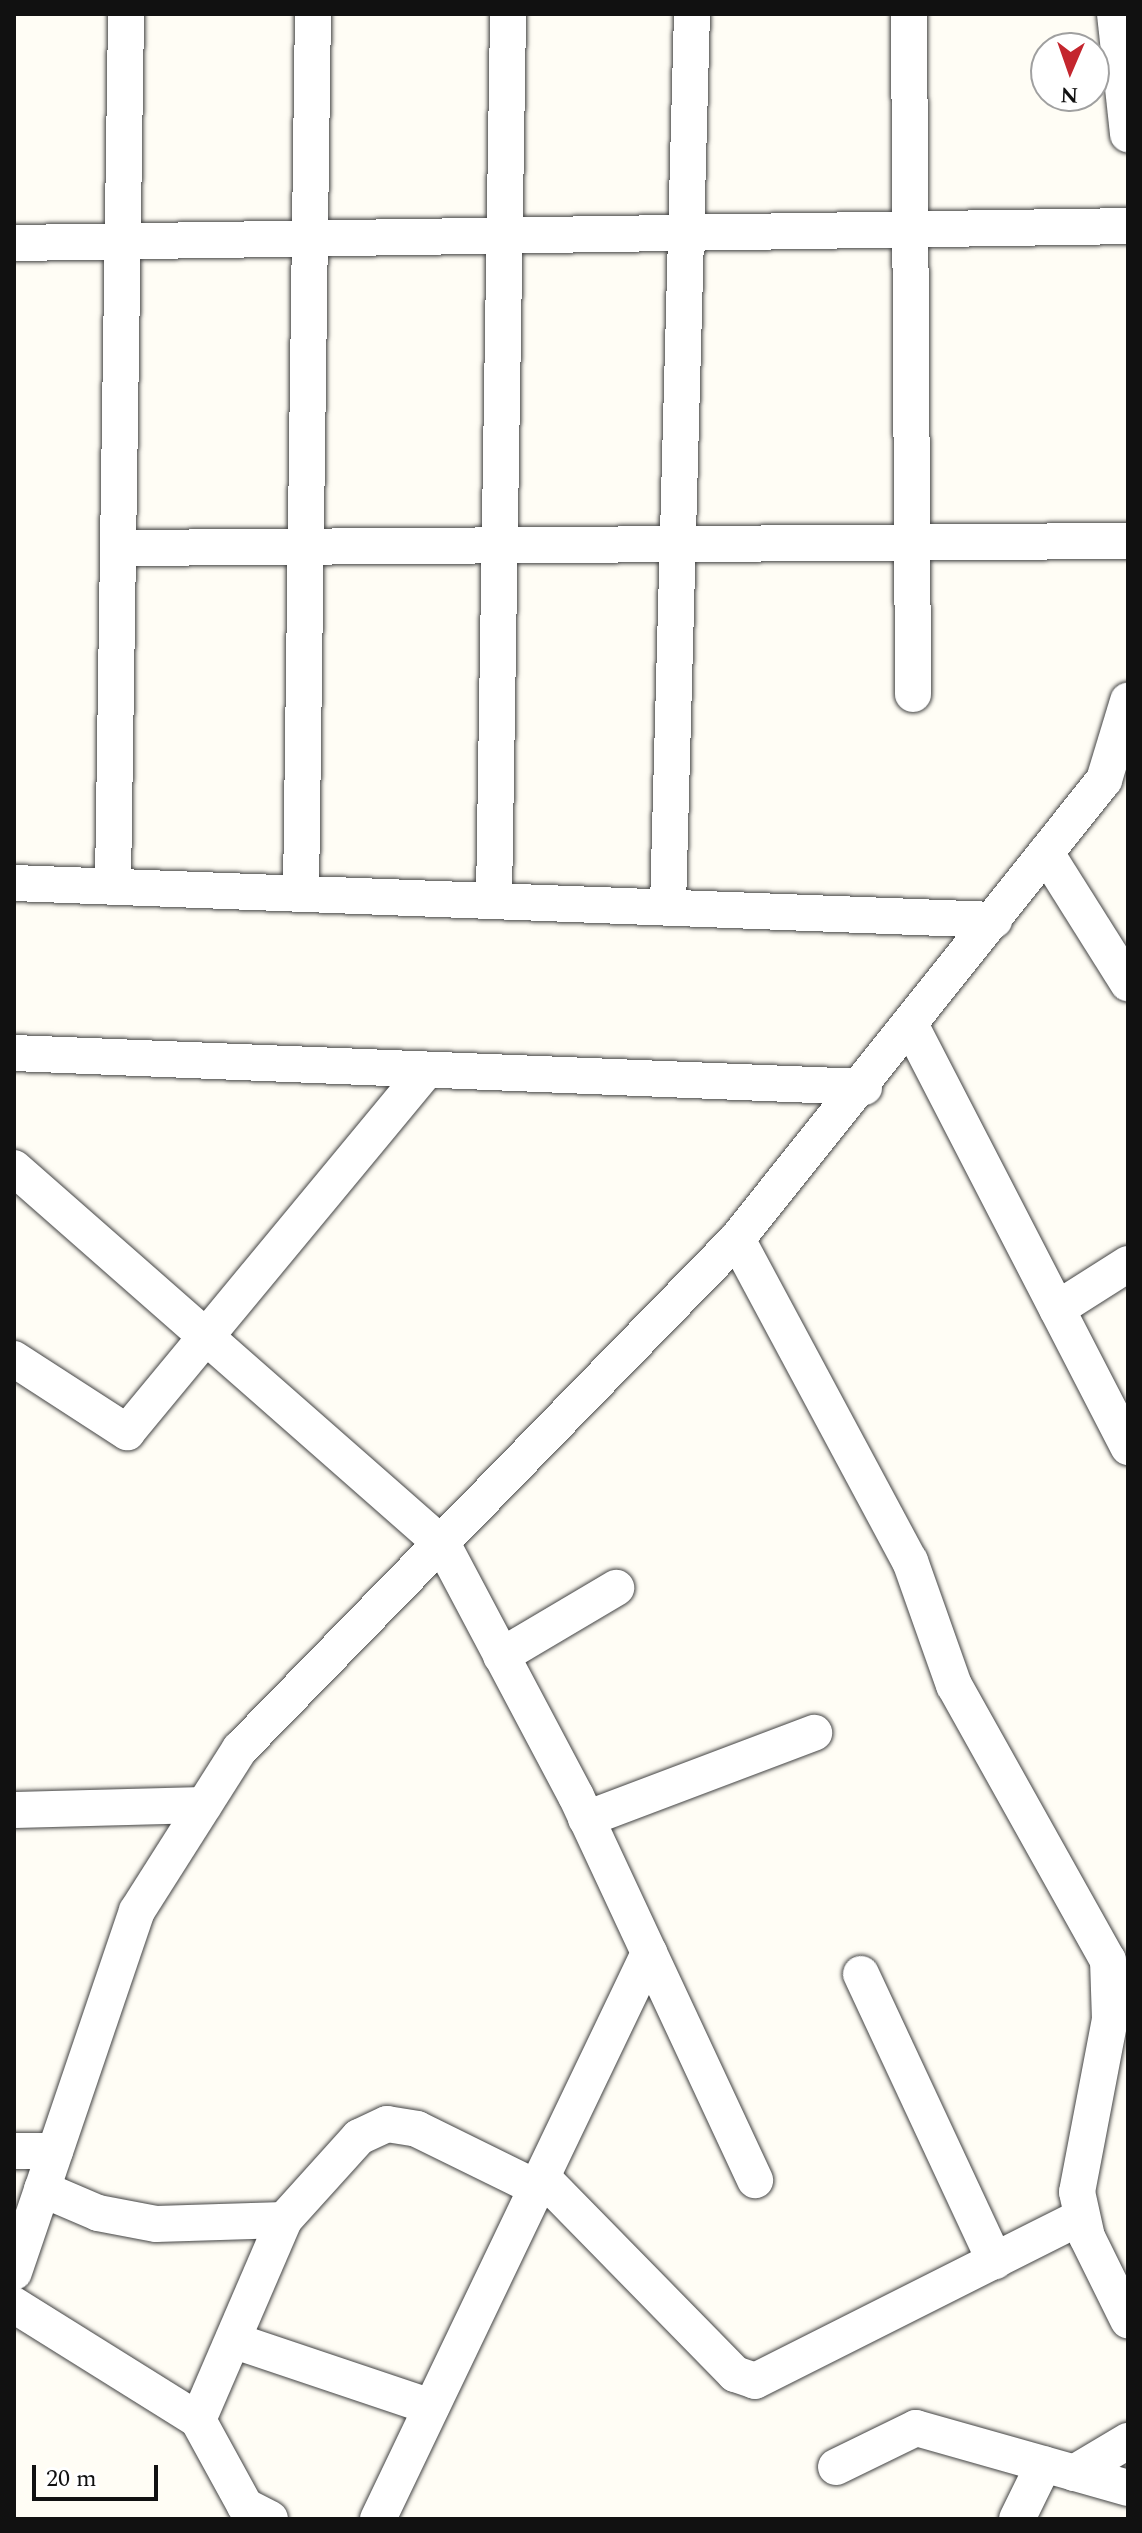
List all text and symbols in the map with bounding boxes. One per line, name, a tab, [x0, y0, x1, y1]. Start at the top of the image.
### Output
north arrow	[1030, 32, 1110, 112]
text: N	[1060, 78, 1079, 111]
scale bar	[36, 2449, 162, 2499]
text: 20 m	[46, 2461, 97, 2497]

